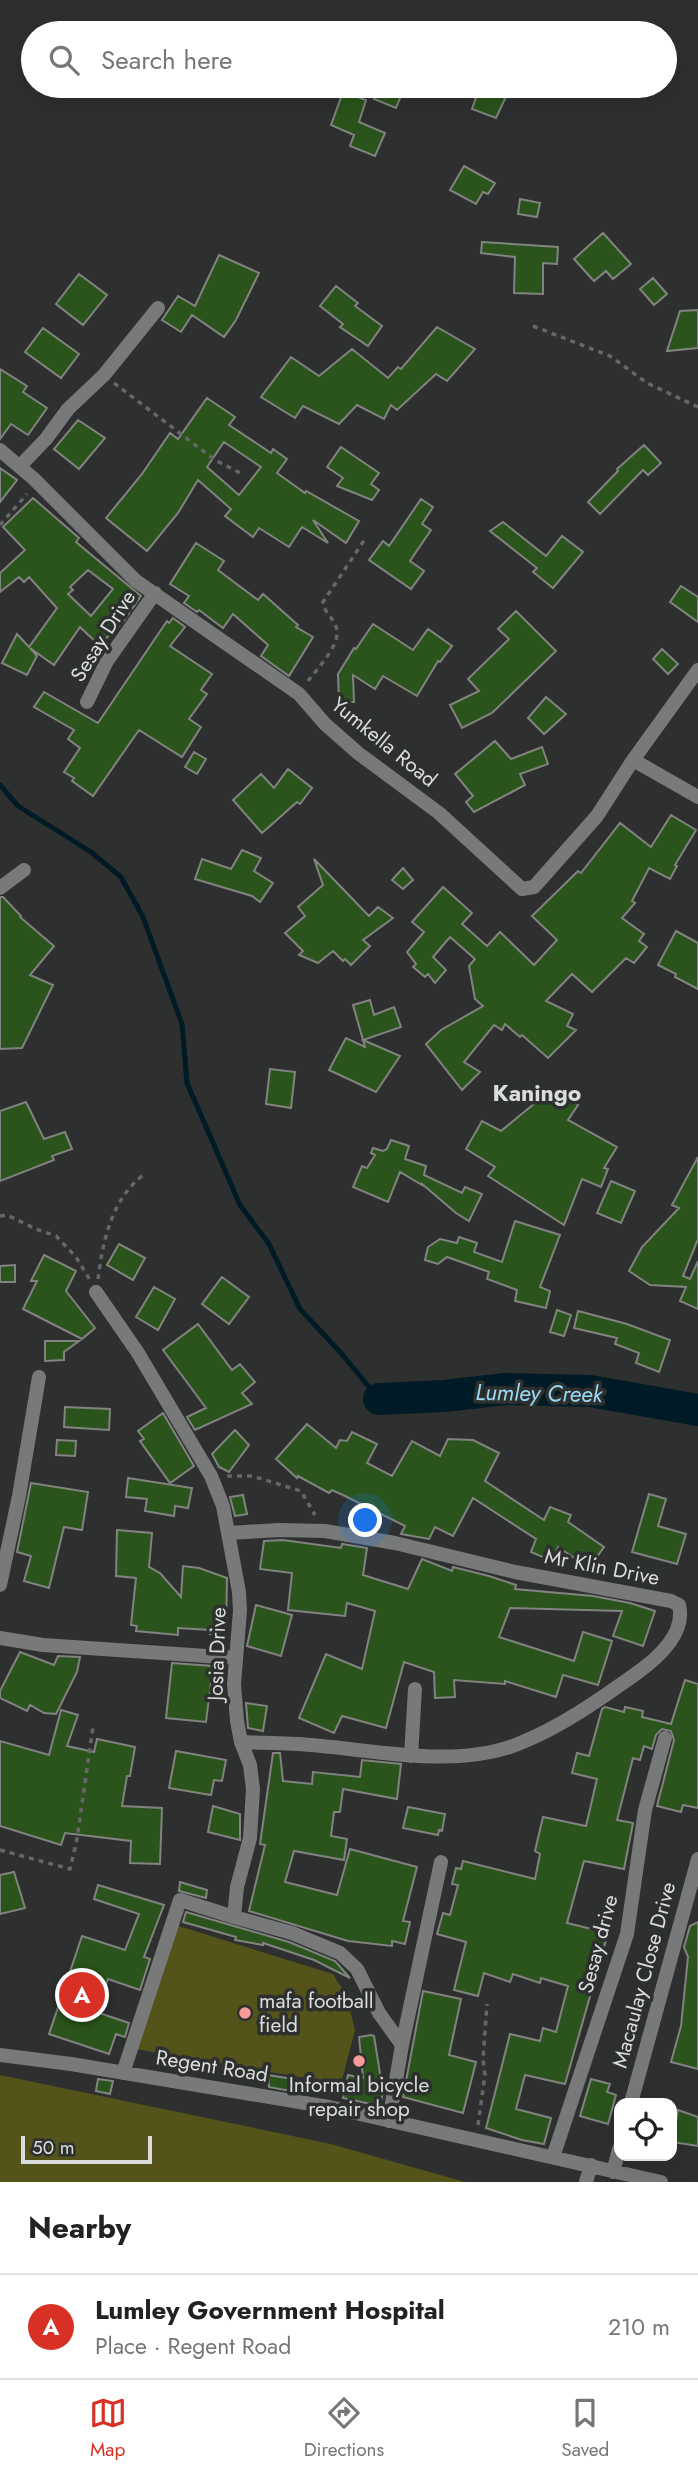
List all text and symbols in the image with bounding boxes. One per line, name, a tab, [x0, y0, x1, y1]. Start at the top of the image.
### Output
search box	[21, 21, 677, 98]
icon: search	[45, 41, 83, 79]
text: Search here	[101, 41, 233, 79]
street label: Sesay Drive	[63, 584, 143, 688]
street label: Yumkella Road	[325, 690, 443, 794]
district label: Kaningo	[493, 1076, 581, 1110]
water label: Lumley Creek	[475, 1375, 604, 1411]
your location	[348, 1503, 382, 1537]
street label: Mr Klin Drive	[542, 1541, 662, 1593]
street label: Josia Drive	[200, 1607, 234, 1704]
street label: Macaulay Close Drive	[605, 1878, 683, 2071]
street label: Sesay drive	[570, 1891, 626, 1997]
pin: A	[59, 1969, 105, 2021]
place label: mafa football field	[259, 1986, 374, 2040]
marker: mafa football field	[237, 2005, 253, 2021]
street label: Regent Road	[154, 2042, 270, 2090]
marker: Informal bicycle repair shop	[351, 2053, 367, 2069]
place label: Informal bicycle repair shop	[289, 2070, 429, 2124]
map controls	[614, 2098, 677, 2161]
button: locate	[614, 2098, 677, 2161]
scale bar	[21, 2133, 152, 2165]
text: 50 m	[32, 2134, 75, 2161]
text: Nearby	[28, 2206, 131, 2249]
text: Lumley Government Hospital	[95, 2291, 445, 2329]
text: A	[43, 2310, 59, 2344]
text: 210 m	[608, 2310, 670, 2344]
text: Place · Regent Road	[95, 2329, 291, 2363]
tab: Map	[89, 2394, 127, 2463]
tab: Directions	[304, 2394, 384, 2463]
tab: Saved	[561, 2394, 609, 2463]

